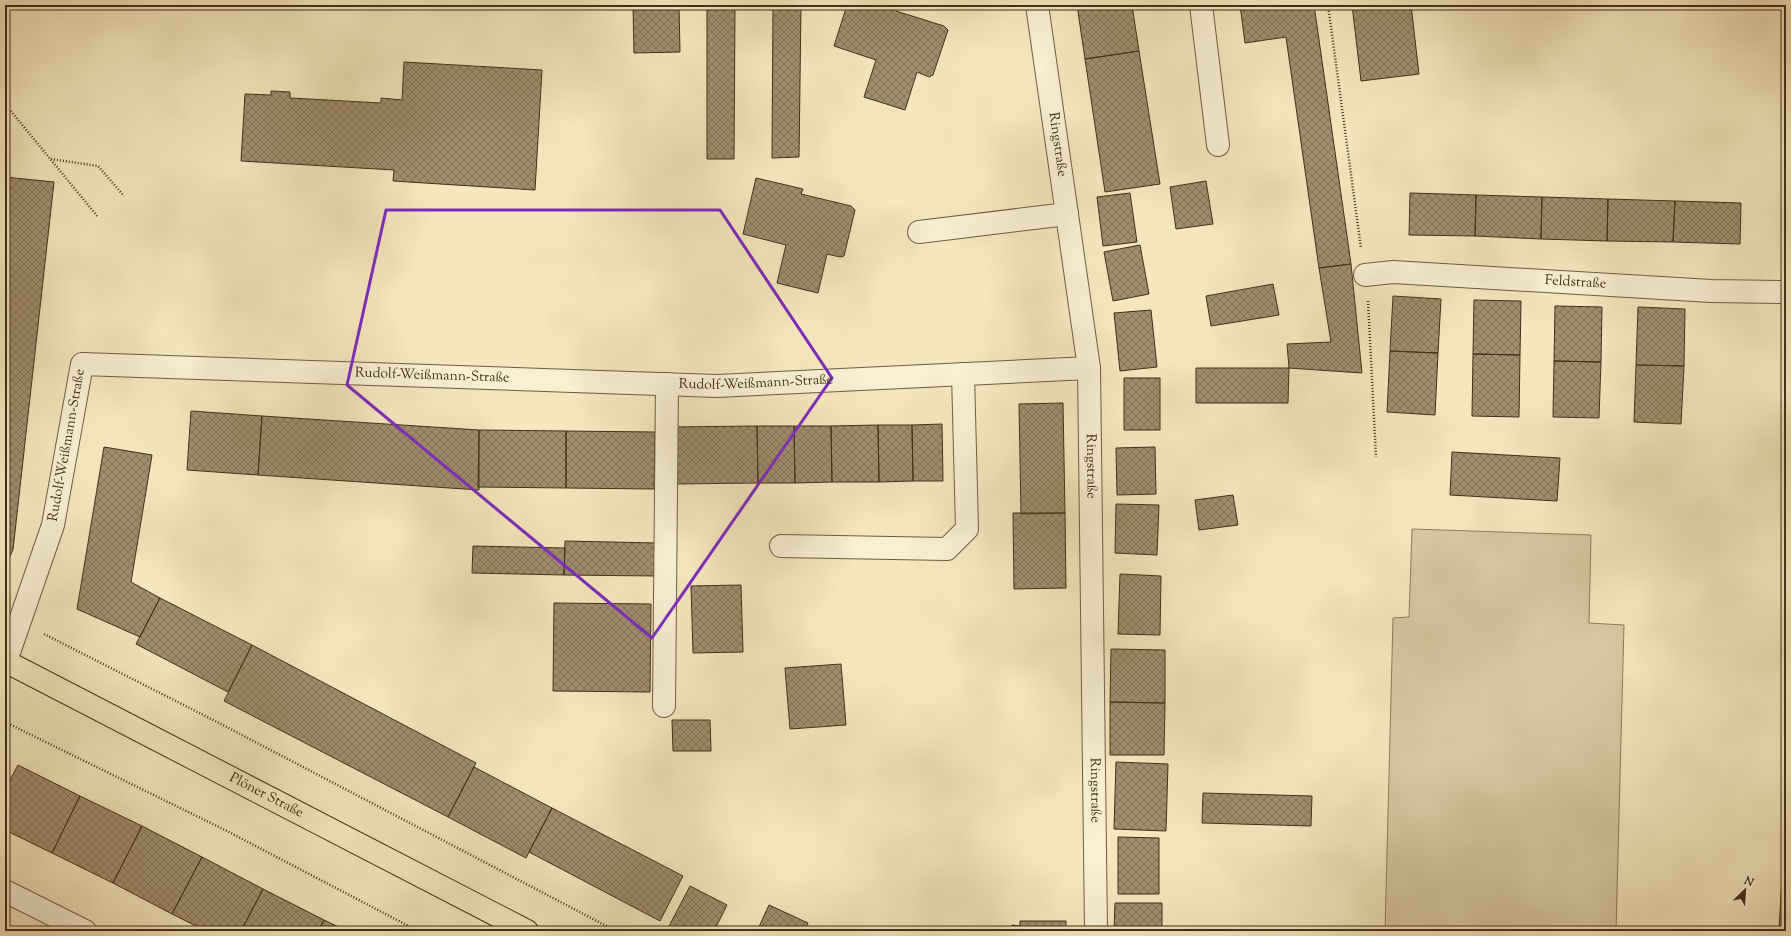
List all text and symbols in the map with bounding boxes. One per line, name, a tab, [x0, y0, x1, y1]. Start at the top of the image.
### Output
street label: Ringstraße	[1042, 111, 1072, 178]
street label: Feldstraße	[1544, 271, 1607, 295]
street label: Rudolf-Weißmann-Straße	[354, 363, 510, 389]
street label: Rudolf-Weißmann-Straße	[44, 367, 91, 523]
street label: Rudolf-Weißmann-Straße	[678, 370, 834, 396]
street label: Ringstraße	[1080, 434, 1101, 499]
street label: Ringstraße	[1084, 758, 1105, 823]
street label: Plöner Straße	[226, 769, 307, 824]
north arrow	[1725, 870, 1765, 910]
text: N	[1741, 872, 1756, 891]

